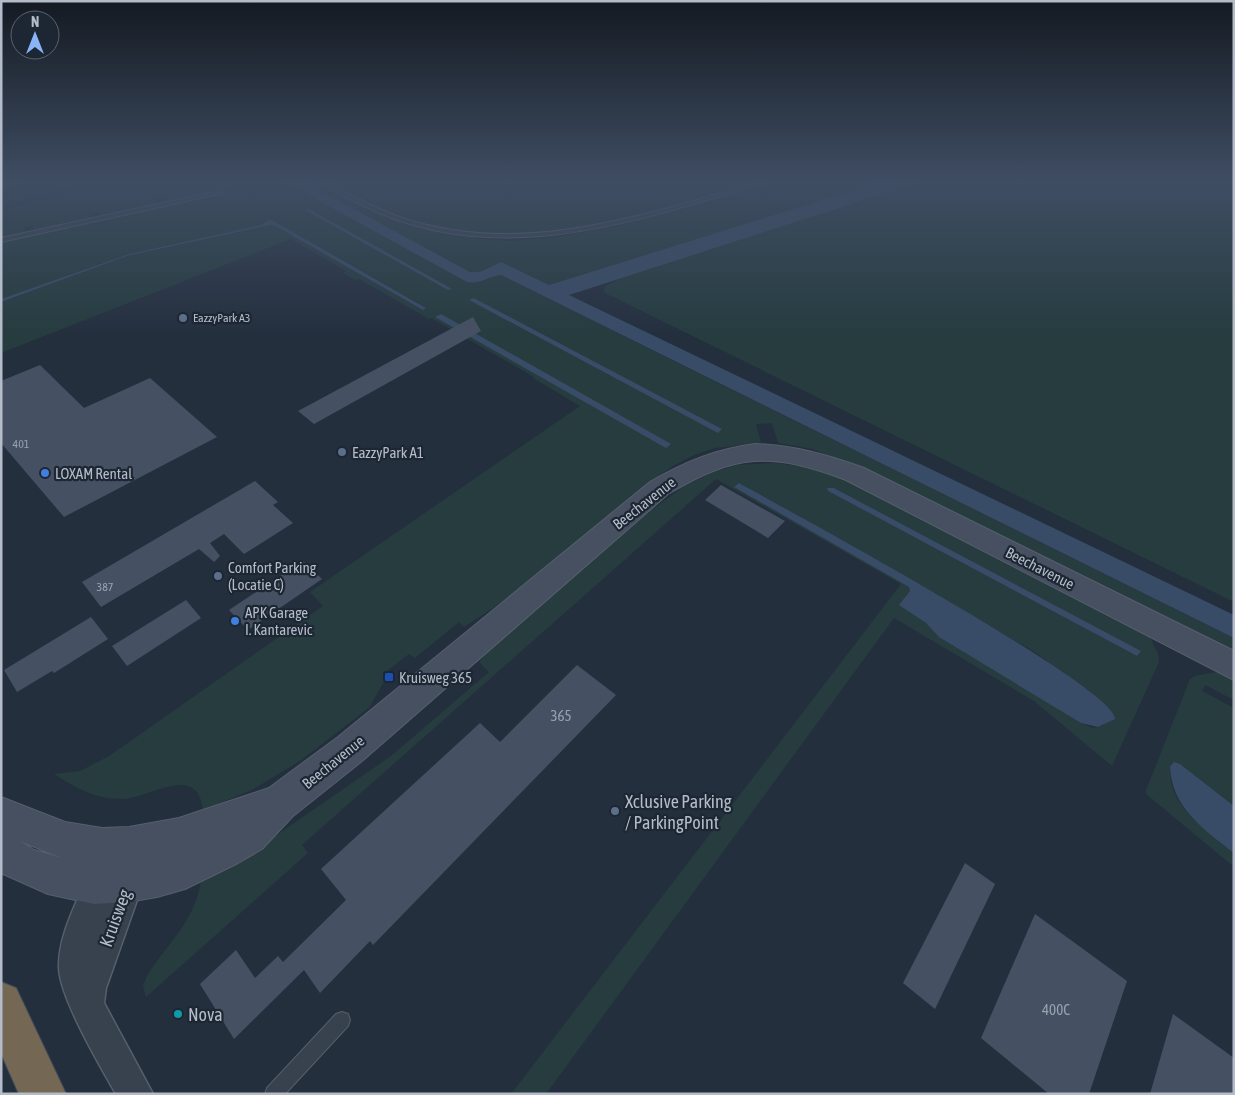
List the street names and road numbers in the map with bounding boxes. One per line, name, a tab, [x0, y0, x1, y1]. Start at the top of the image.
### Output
street label: Beechavenue	[609, 473, 679, 533]
street label: Beechavenue	[1003, 544, 1077, 593]
street label: Beechavenue	[299, 732, 367, 792]
street label: Kruisweg	[95, 886, 135, 950]

